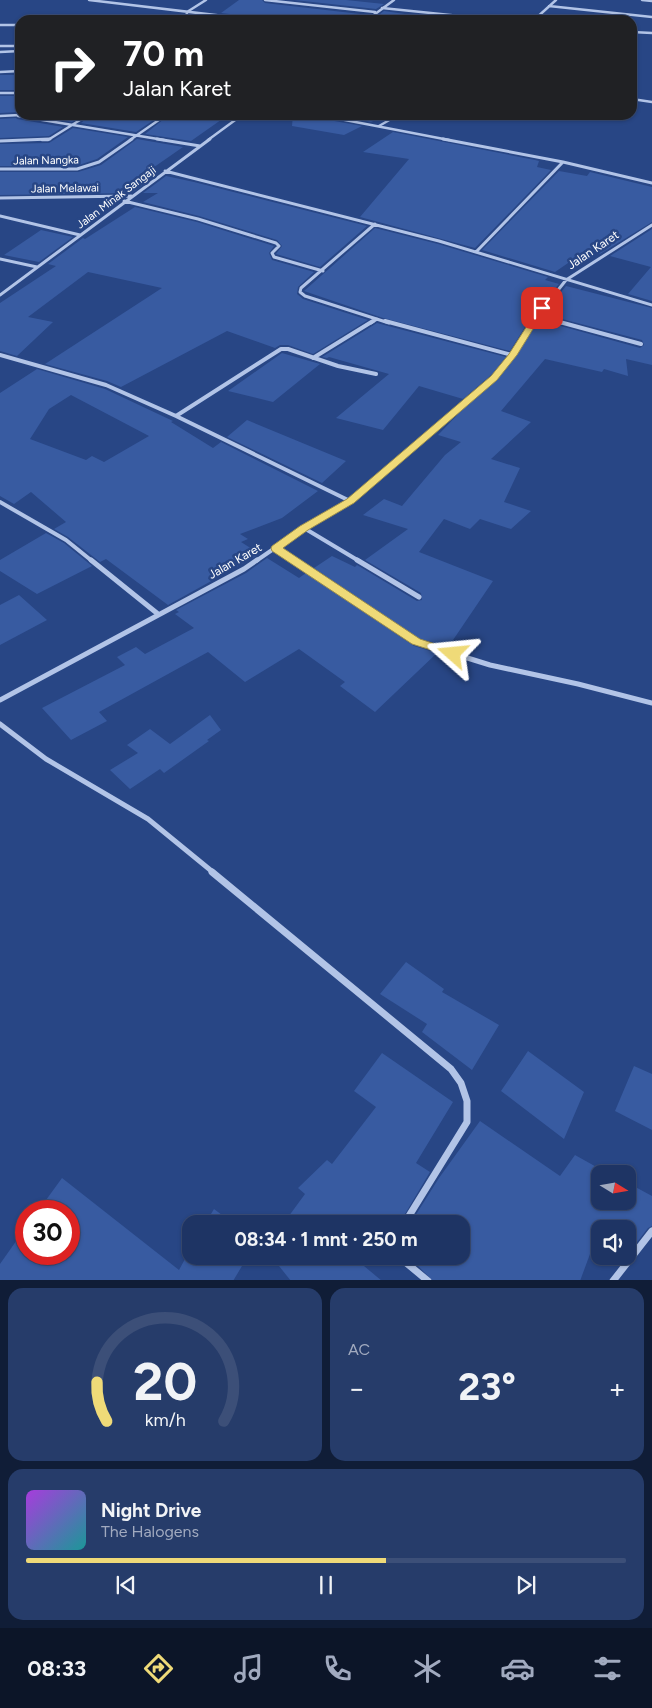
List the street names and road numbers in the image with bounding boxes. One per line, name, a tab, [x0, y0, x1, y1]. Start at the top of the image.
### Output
street label: Jalan Nangka	[13, 153, 79, 168]
street label: Jalan Minak Sangaji	[74, 163, 159, 231]
street label: Jalan Melawai	[31, 181, 99, 196]
street label: Jalan Karet	[565, 227, 622, 272]
street label: Jalan Karet	[206, 540, 265, 582]

